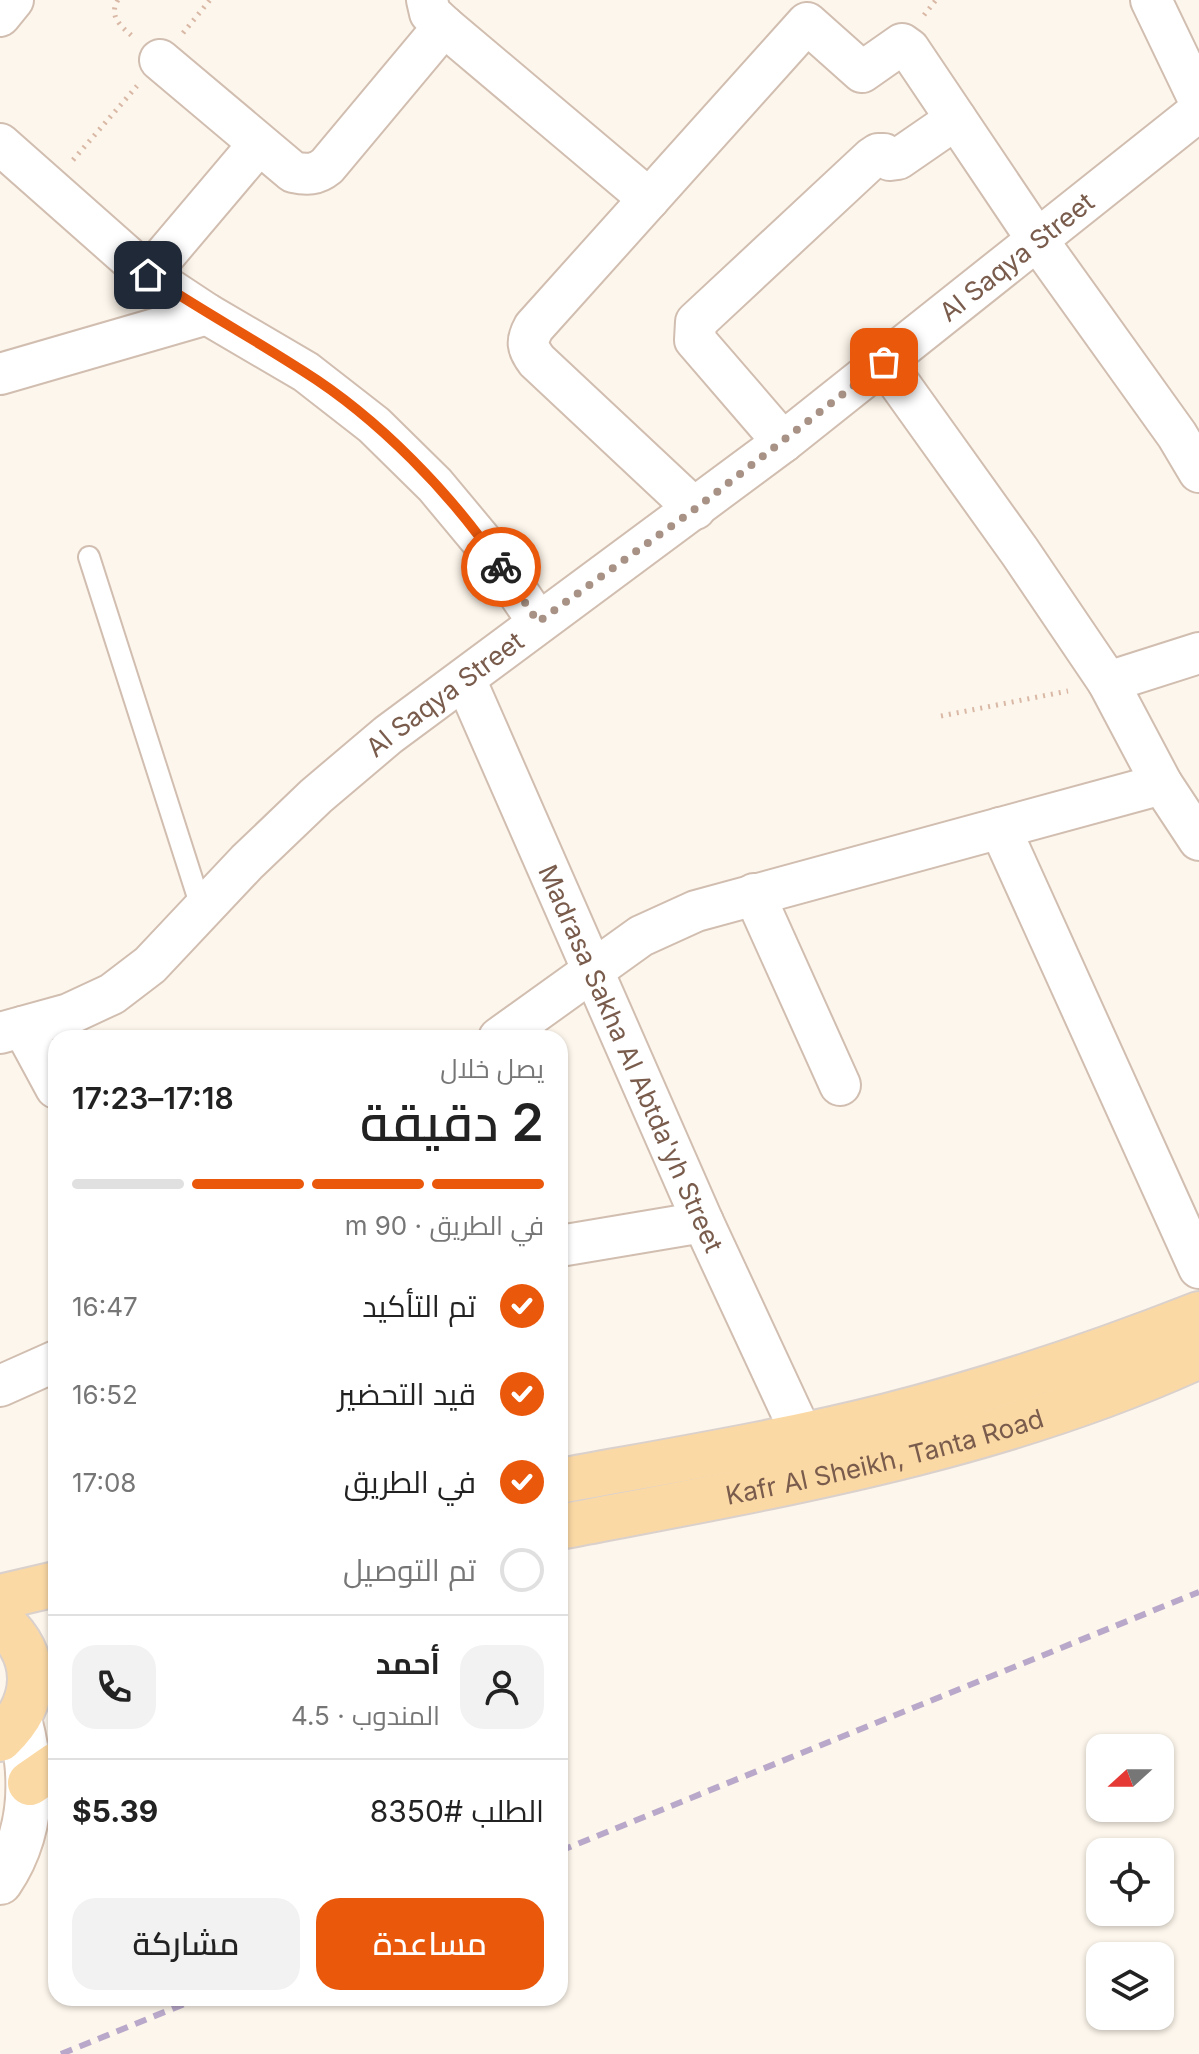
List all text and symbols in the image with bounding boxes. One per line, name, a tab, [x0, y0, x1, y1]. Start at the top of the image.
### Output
street label: Al Saqya Street	[933, 186, 1100, 327]
pin	[114, 241, 182, 309]
icon: home	[126, 253, 170, 297]
pin	[850, 328, 918, 396]
icon: bag	[862, 340, 906, 384]
courier	[461, 527, 541, 607]
icon: bike	[479, 545, 523, 589]
street label: Al Saqya Street	[359, 625, 529, 763]
street label: Madrasa Sakha Al Abtda'yh Street	[533, 860, 730, 1257]
text: يصل خلال	[440, 1053, 544, 1084]
text: 17:18–17:23	[72, 1080, 234, 1116]
text: 2 دقيقة	[360, 1091, 544, 1154]
text: في الطريق · 90 m	[345, 1210, 544, 1241]
icon: check	[500, 1284, 544, 1328]
text: تم التأكيد	[362, 1288, 476, 1324]
text: 16:47	[72, 1291, 138, 1322]
icon: check	[500, 1372, 544, 1416]
text: قيد التحضير	[338, 1376, 476, 1412]
text: 16:52	[72, 1379, 138, 1410]
street label: Kafr Al Sheikh, Tanta Road	[723, 1402, 1047, 1510]
icon: check	[500, 1460, 544, 1504]
text: في الطريق	[344, 1464, 476, 1500]
text: 17:08	[72, 1467, 136, 1498]
text: تم التوصيل	[343, 1552, 476, 1588]
button: phone	[72, 1645, 156, 1729]
text: أحمد	[376, 1645, 440, 1681]
button: person	[460, 1645, 544, 1729]
text: المندوب · 4.5	[291, 1700, 440, 1731]
north arrow	[1086, 1734, 1174, 1822]
map controls	[1086, 1734, 1174, 2030]
text: $5.39	[72, 1793, 158, 1829]
text: الطلب #8350	[370, 1793, 544, 1829]
button: locate	[1086, 1838, 1174, 1926]
button: مشاركة	[72, 1898, 300, 1990]
button: مساعدة	[316, 1898, 544, 1990]
button: layers	[1086, 1942, 1174, 2030]

